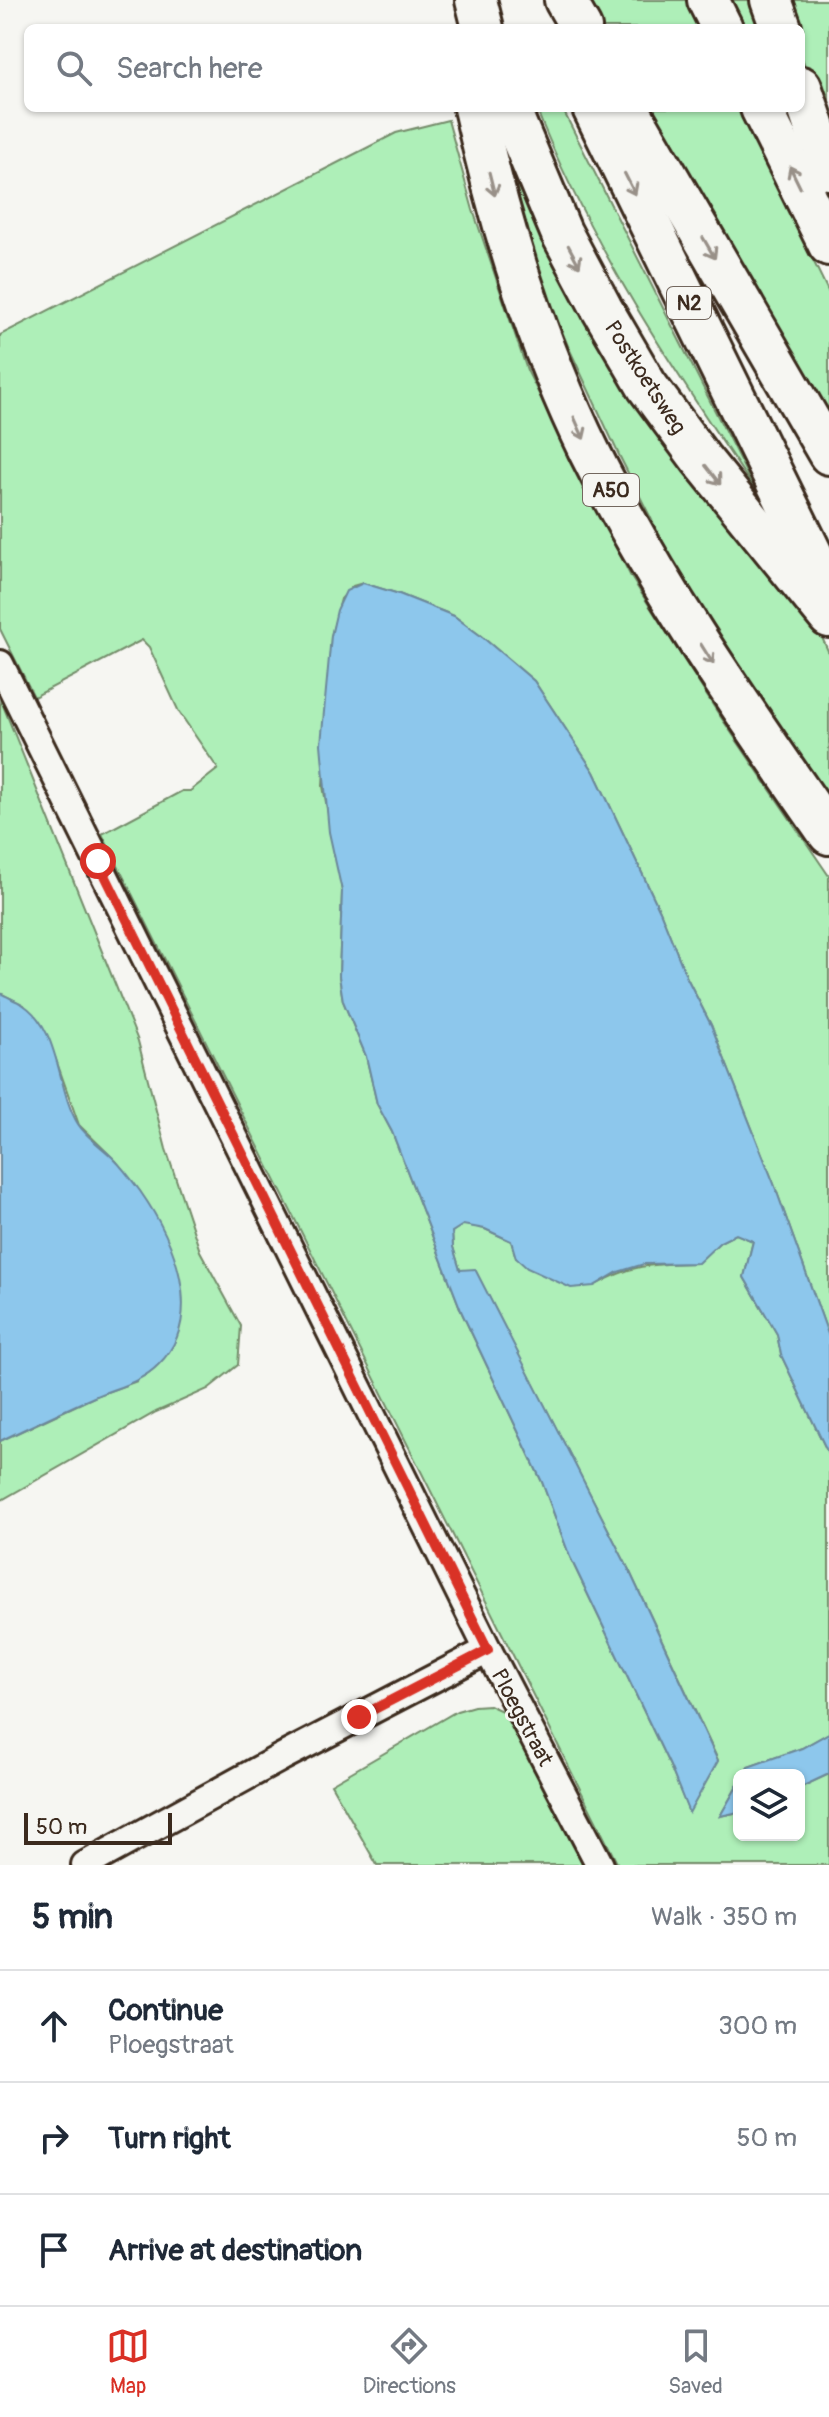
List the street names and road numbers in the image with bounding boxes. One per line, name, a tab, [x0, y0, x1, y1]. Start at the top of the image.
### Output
road number: N2	[667, 287, 711, 319]
street label: Postkoetsweg	[598, 315, 692, 440]
road number: A50	[583, 474, 639, 506]
street label: Ploegstraat	[485, 1664, 559, 1771]

